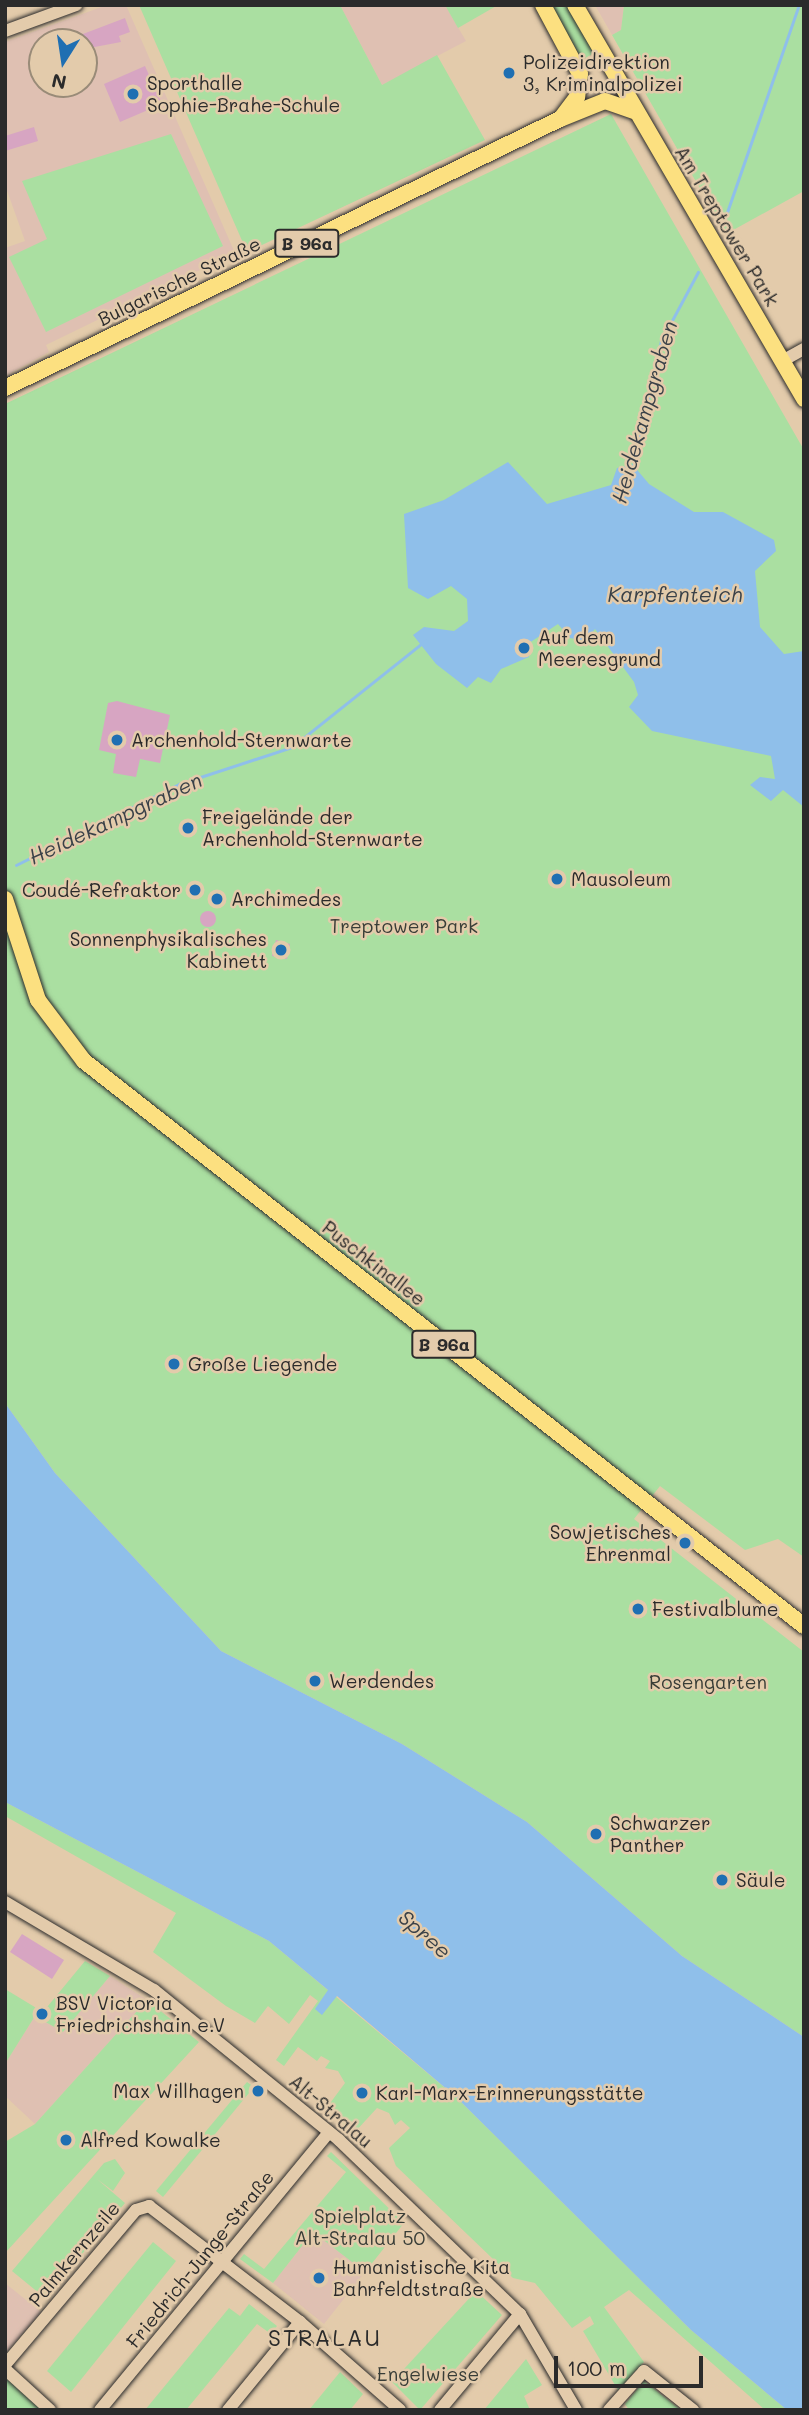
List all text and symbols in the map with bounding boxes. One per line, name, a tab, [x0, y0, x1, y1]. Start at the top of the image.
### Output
north arrow	[28, 28, 98, 98]
place label: Polizeidirektion 3, Kriminalpolizei	[523, 51, 683, 95]
marker: Polizeidirektion 3, Kriminalpolizei	[501, 65, 517, 81]
text: N	[49, 68, 69, 96]
place label: Sporthalle Sophie-Brahe-Schule	[147, 72, 340, 116]
marker: Sporthalle Sophie-Brahe-Schule	[125, 86, 141, 102]
street label: Am Treptower Park	[670, 142, 784, 310]
road number: B 96a	[274, 229, 340, 258]
street label: Bulgarische Straße	[94, 232, 264, 330]
water label: Heidekampgraben	[606, 318, 682, 506]
water label: Karpfenteich	[608, 581, 742, 607]
place label: Auf dem Meeresgrund	[538, 626, 661, 670]
marker: Auf dem Meeresgrund	[516, 640, 532, 656]
place label: Archenhold-Sternwarte	[131, 729, 352, 751]
marker: Archenhold-Sternwarte	[109, 732, 125, 748]
water label: Heidekampgraben	[24, 767, 206, 869]
place label: Freigelände der Archenhold-Sternwarte	[202, 806, 423, 850]
marker: Freigelände der Archenhold-Sternwarte	[180, 820, 196, 836]
place label: Mausoleum	[571, 868, 671, 890]
marker: Mausoleum	[549, 871, 565, 887]
place label: Coudé-Refraktor	[22, 879, 181, 901]
marker: Coudé-Refraktor	[187, 882, 203, 898]
place label: Archimedes	[231, 888, 341, 910]
marker: Archimedes	[209, 891, 225, 907]
park label: Treptower Park	[330, 915, 478, 937]
place label: Sonnenphysikalisches Kabinett	[70, 928, 267, 972]
marker: Sonnenphysikalisches Kabinett	[273, 942, 289, 958]
street label: Puschkinallee	[318, 1216, 430, 1310]
road number: B 96a	[411, 1330, 477, 1358]
place label: Große Liegende	[188, 1353, 337, 1375]
marker: Große Liegende	[166, 1356, 182, 1372]
place label: Sowjetisches Ehrenmal	[550, 1521, 671, 1565]
marker: Sowjetisches Ehrenmal	[677, 1535, 693, 1551]
place label: Festivalblume	[652, 1598, 779, 1620]
marker: Festivalblume	[630, 1601, 646, 1617]
place label: Werdendes	[329, 1670, 434, 1692]
park label: Rosengarten	[649, 1671, 767, 1693]
marker: Werdendes	[307, 1673, 323, 1689]
place label: Schwarzer Panther	[610, 1812, 711, 1856]
marker: Schwarzer Panther	[588, 1826, 604, 1842]
place label: Säule	[736, 1869, 785, 1891]
marker: Säule	[714, 1872, 730, 1888]
water label: Spree	[394, 1904, 456, 1964]
place label: BSV Victoria Friedrichshain e.V	[56, 1992, 225, 2036]
marker: BSV Victoria Friedrichshain e.V	[34, 2006, 50, 2022]
street label: Alt-Stralau	[285, 2070, 377, 2152]
place label: Max Willhagen	[113, 2080, 244, 2102]
place label: Karl-Marx-Erinnerungsstätte	[376, 2082, 644, 2104]
marker: Max Willhagen	[250, 2083, 266, 2099]
marker: Karl-Marx-Erinnerungsstätte	[354, 2085, 370, 2101]
place label: Alfred Kowalke	[80, 2129, 221, 2151]
marker: Alfred Kowalke	[58, 2132, 74, 2148]
street label: Friedrich-Junge-Straße	[121, 2166, 279, 2352]
street label: Palmkernzeile	[24, 2197, 124, 2311]
park label: Spielplatz Alt-Stralau 50	[295, 2205, 425, 2249]
place label: Humanistische Kita Bahrfeldtstraße	[333, 2256, 510, 2300]
marker: Humanistische Kita Bahrfeldtstraße	[311, 2270, 327, 2286]
district label: STRALAU	[269, 2323, 381, 2351]
scale bar	[557, 2342, 706, 2386]
text: 100 m	[567, 2354, 626, 2381]
park label: Engelwiese	[377, 2363, 479, 2385]

